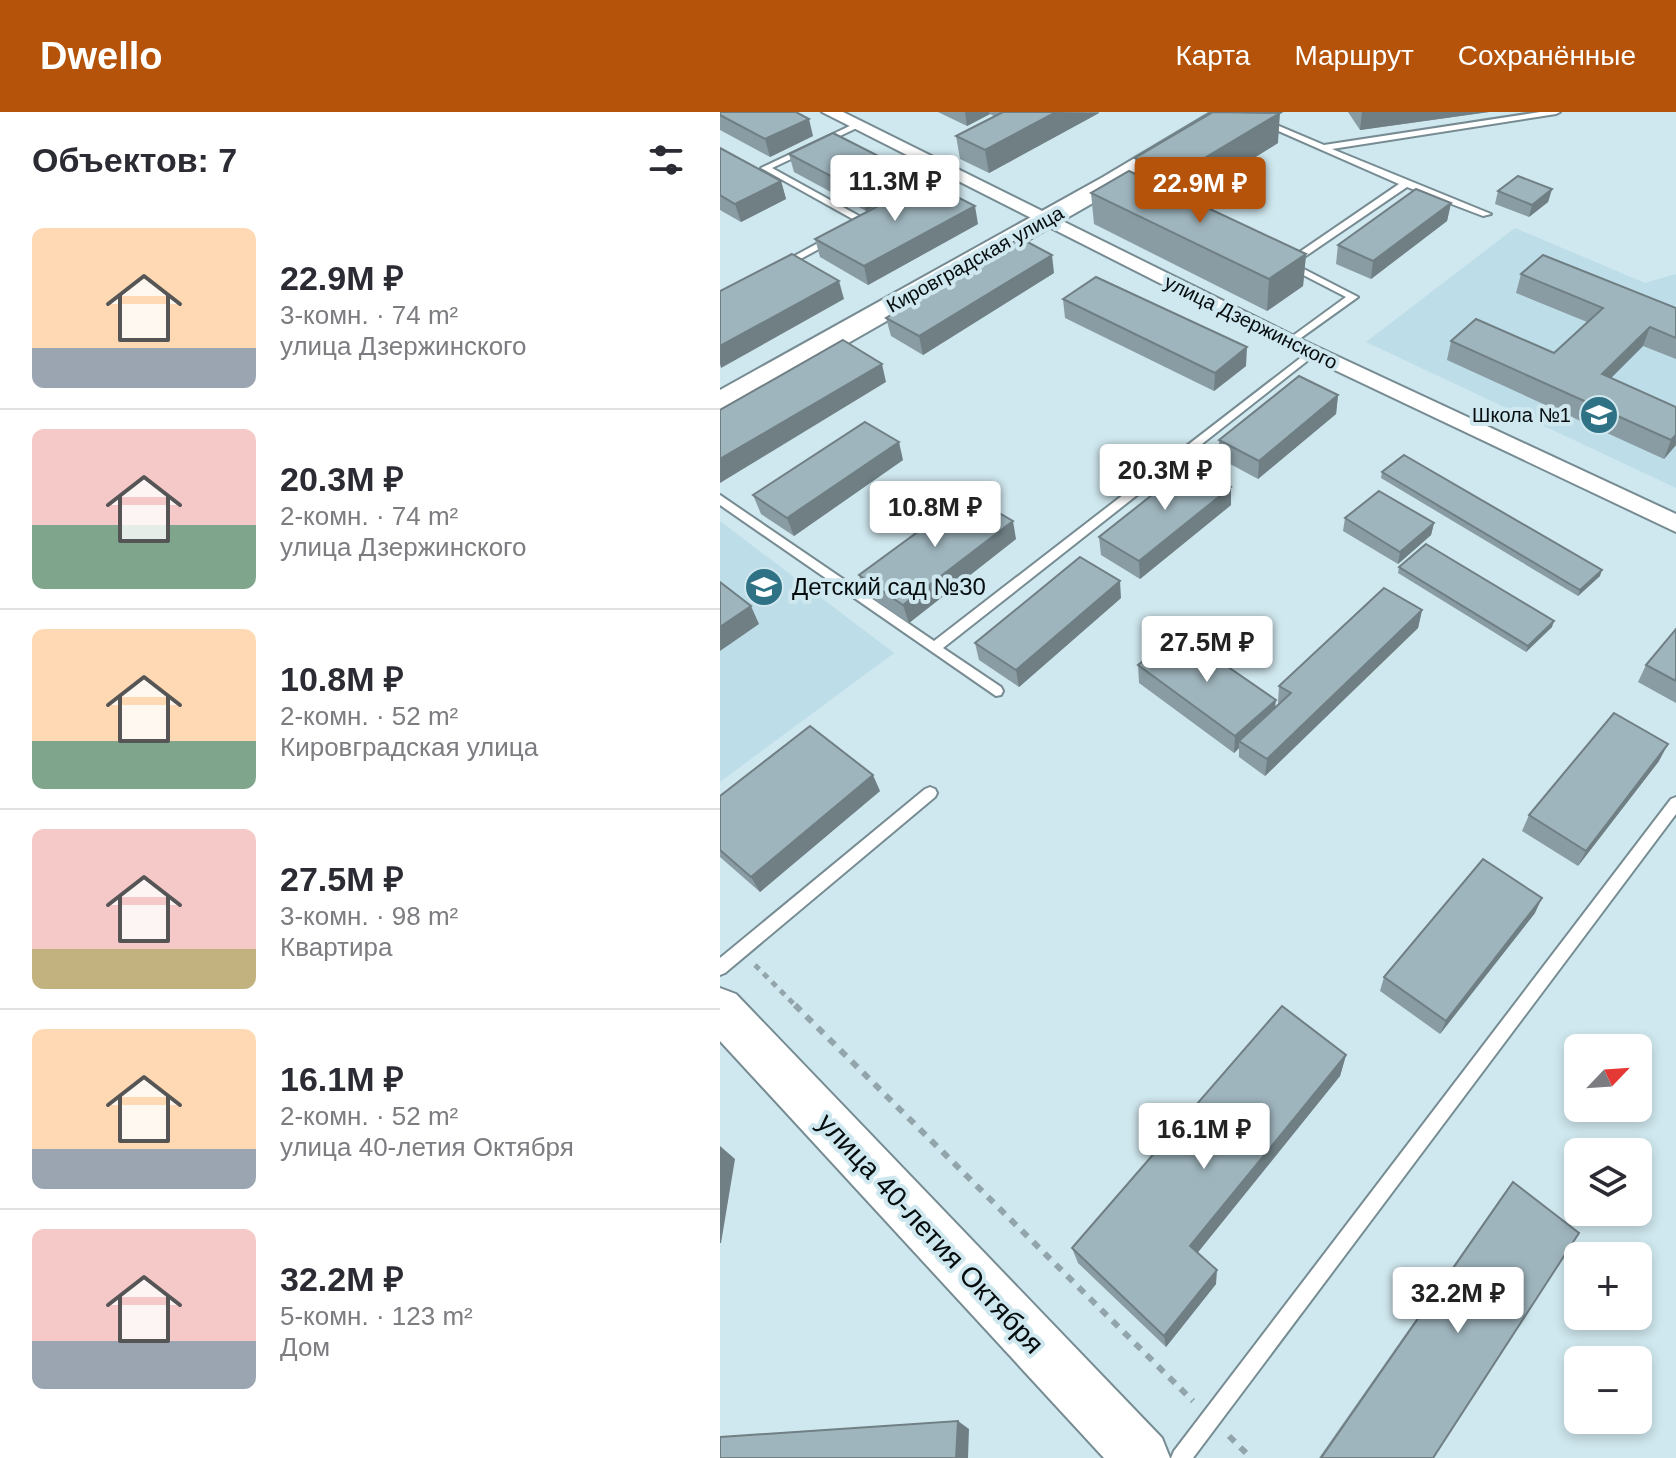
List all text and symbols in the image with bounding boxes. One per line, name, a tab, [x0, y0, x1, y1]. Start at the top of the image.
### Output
text: Dwello	[40, 35, 162, 77]
text: Карта	[1175, 40, 1250, 71]
text: Маршрут	[1294, 40, 1414, 71]
text: Сохранённые	[1458, 40, 1636, 71]
icon: filters	[644, 138, 688, 182]
text: Объектов: 7	[32, 141, 237, 179]
pin: 11.3M ₽	[821, 155, 969, 223]
pin: 22.9M ₽	[1126, 157, 1274, 225]
text: 11.3M ₽	[848, 166, 942, 196]
text: 22.9M ₽	[1153, 168, 1247, 198]
street label: Кировградская улица	[883, 201, 1068, 317]
text: 22.9M ₽	[280, 259, 404, 297]
icon: home	[96, 260, 192, 356]
street label: улица Дзержинского	[1161, 271, 1341, 373]
text: 3-комн. · 74 m²	[280, 300, 458, 330]
text: улица Дзержинского	[280, 331, 527, 361]
school or university icon: Школа №1	[1578, 394, 1620, 436]
place label: Школа №1	[1472, 404, 1571, 426]
pin: 20.3M ₽	[1091, 444, 1239, 512]
text: 20.3M ₽	[1118, 455, 1212, 485]
text: 20.3M ₽	[280, 460, 404, 498]
icon: home	[96, 461, 192, 557]
pin: 10.8M ₽	[861, 481, 1009, 549]
text: 10.8M ₽	[888, 492, 982, 522]
text: 2-комн. · 74 m²	[280, 501, 458, 531]
text: улица Дзержинского	[280, 532, 527, 562]
school or university icon: Детский сад №30	[743, 566, 785, 608]
place label: Детский сад №30	[792, 573, 986, 600]
pin: 27.5M ₽	[1133, 616, 1281, 684]
text: 27.5M ₽	[1160, 627, 1254, 657]
text: 10.8M ₽	[280, 660, 404, 698]
icon: home	[96, 661, 192, 757]
text: 2-комн. · 52 m²	[280, 701, 458, 731]
text: Кировградская улица	[280, 732, 538, 762]
text: 27.5M ₽	[280, 860, 404, 898]
icon: home	[96, 861, 192, 957]
text: 3-комн. · 98 m²	[280, 901, 458, 931]
text: Квартира	[280, 932, 392, 962]
north arrow	[1564, 1034, 1652, 1122]
map controls	[1564, 1034, 1652, 1434]
text: 16.1M ₽	[280, 1060, 404, 1098]
icon: home	[96, 1061, 192, 1157]
text: 2-комн. · 52 m²	[280, 1101, 458, 1131]
pin: 16.1M ₽	[1130, 1103, 1278, 1171]
street label: улица 40-летия Октября	[811, 1107, 1050, 1360]
text: 16.1M ₽	[1157, 1114, 1251, 1144]
text: улица 40-летия Октября	[280, 1132, 574, 1162]
button: layers	[1564, 1138, 1652, 1226]
button: +	[1564, 1242, 1652, 1330]
text: 32.2M ₽	[280, 1260, 404, 1298]
icon: home	[96, 1261, 192, 1357]
pin: 32.2M ₽	[1384, 1267, 1532, 1335]
text: 32.2M ₽	[1411, 1278, 1505, 1308]
text: 5-комн. · 123 m²	[280, 1301, 473, 1331]
text: Дом	[280, 1332, 330, 1362]
button: −	[1564, 1346, 1652, 1434]

